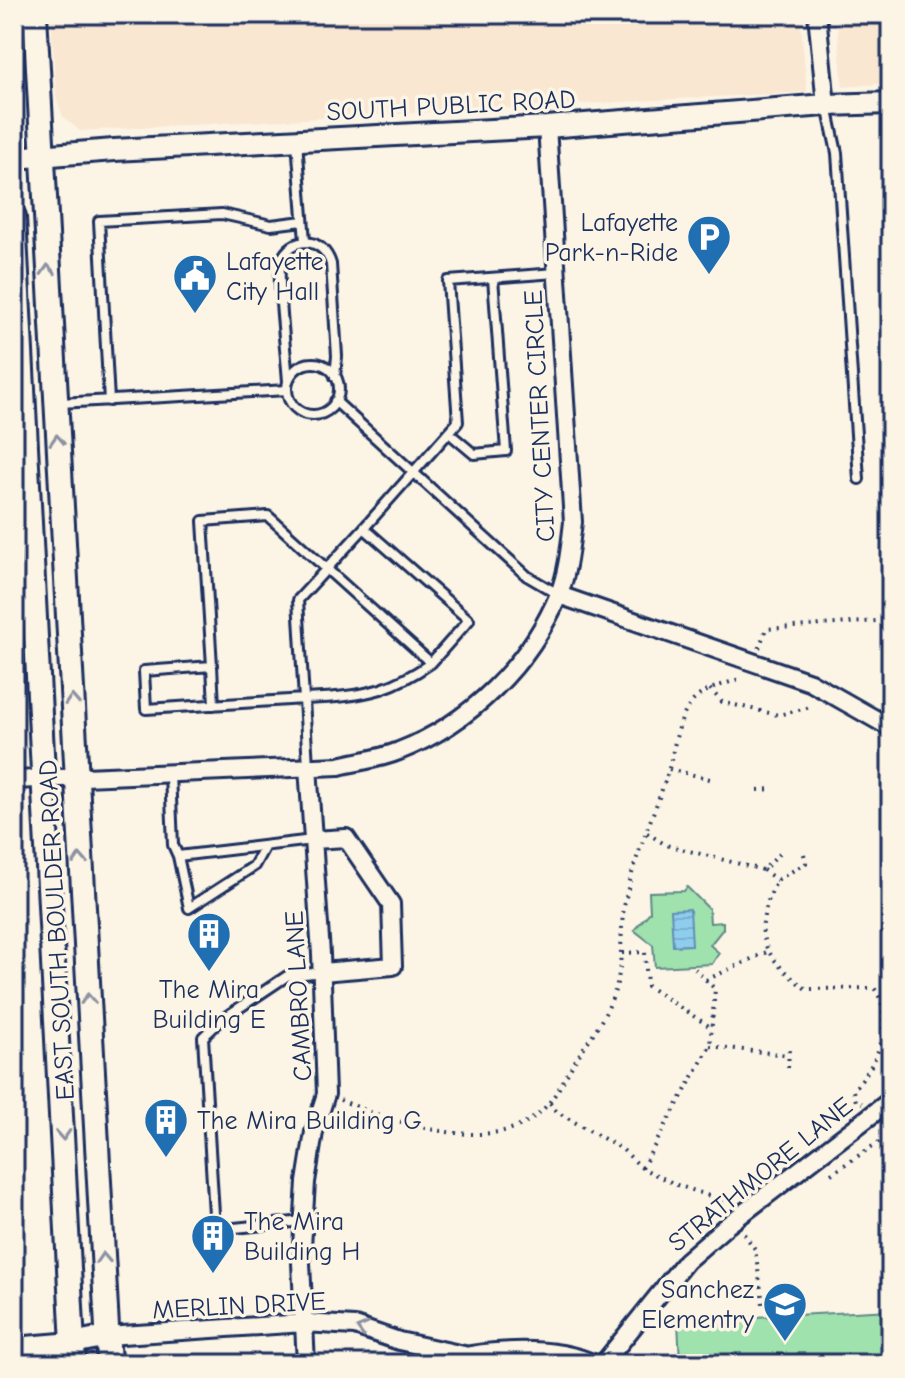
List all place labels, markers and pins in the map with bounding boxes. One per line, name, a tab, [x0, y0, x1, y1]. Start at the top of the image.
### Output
place label: Lafayette Park-n-Ride	[545, 208, 678, 268]
parking icon: Lafayette Park-n-Ride	[685, 213, 733, 276]
place label: Lafayette City Hall	[226, 247, 324, 307]
public building icon: Lafayette City Hall	[171, 252, 219, 315]
building icon: The Mira Building E	[185, 910, 233, 973]
place label: The Mira Building E	[152, 975, 266, 1035]
building icon: The Mira Building G	[142, 1096, 190, 1159]
place label: The Mira Building G	[197, 1106, 422, 1136]
place label: The Mira Building H	[244, 1207, 360, 1267]
building icon: The Mira Building H	[189, 1212, 237, 1275]
place label: Sanchez Elementry	[641, 1275, 754, 1335]
school or university icon: Sanchez Elementry	[761, 1280, 809, 1343]

